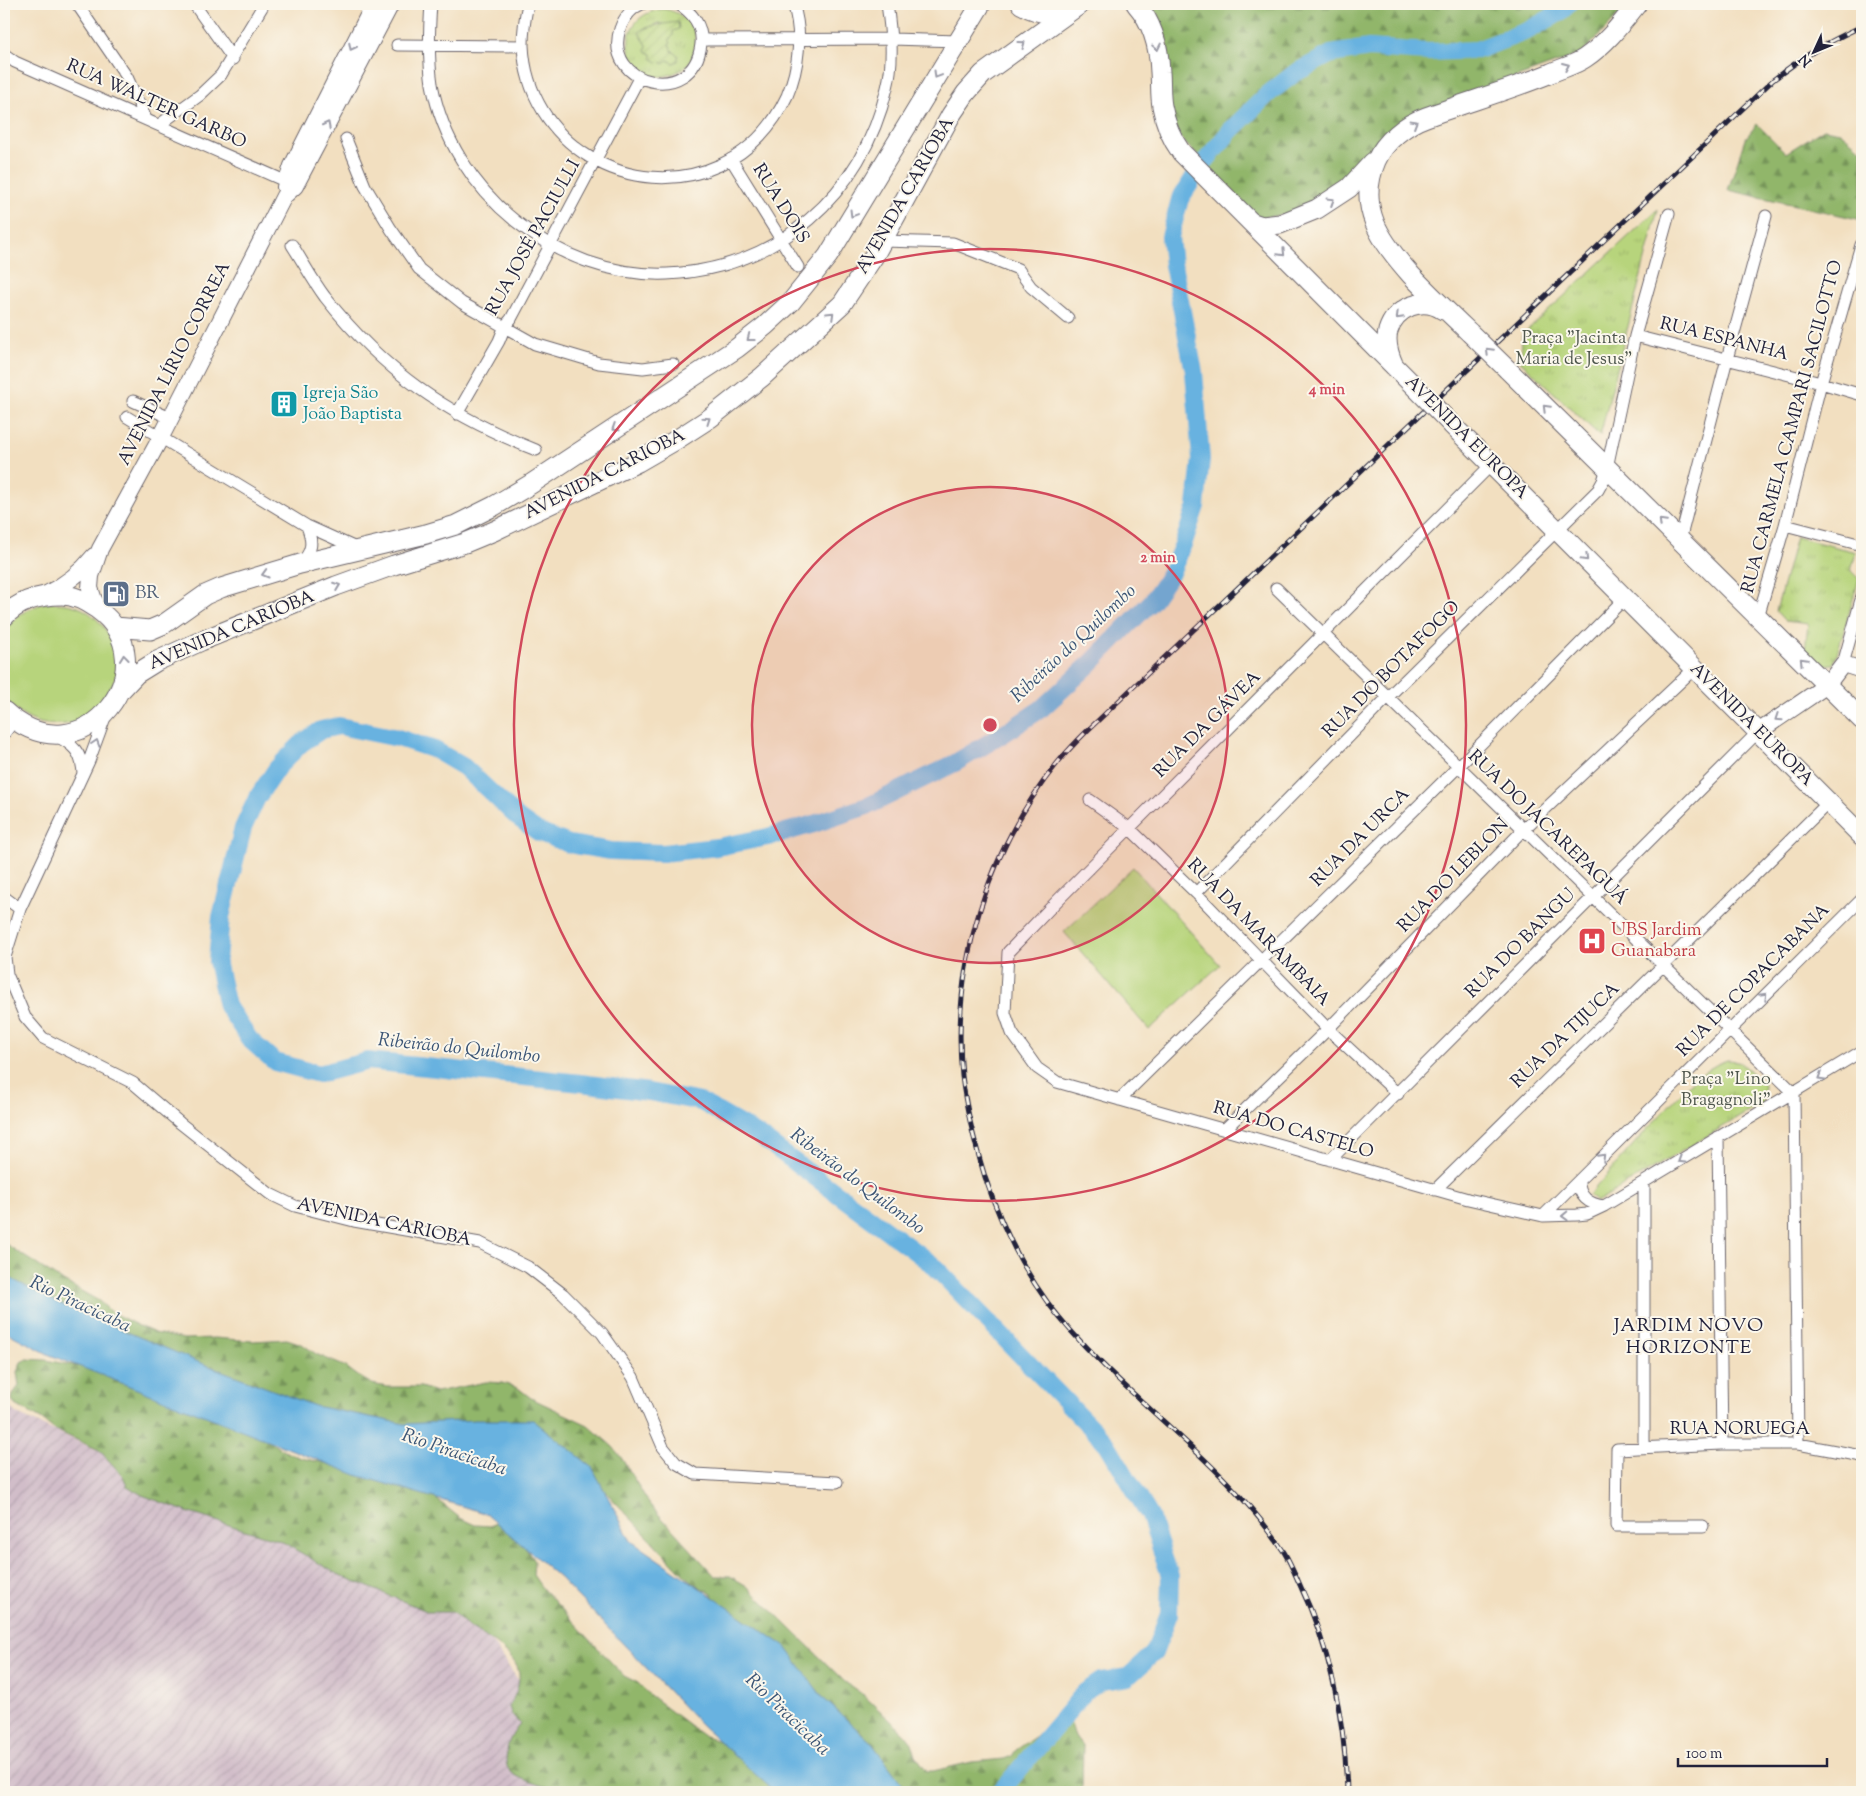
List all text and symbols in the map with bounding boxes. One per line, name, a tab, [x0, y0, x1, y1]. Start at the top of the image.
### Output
north arrow	[1788, 28, 1838, 78]
one-way arrow	[1016, 41, 1026, 50]
one-way arrow	[348, 42, 358, 51]
one-way arrow	[1151, 43, 1162, 52]
text: N	[1795, 49, 1817, 71]
street label: RUA WALTER GARBO	[62, 54, 250, 156]
one-way arrow	[1561, 62, 1570, 73]
one-way arrow	[934, 69, 944, 78]
street label: AVENIDA CARIOBA	[850, 112, 962, 279]
one-way arrow	[1409, 119, 1418, 129]
one-way arrow	[321, 121, 331, 130]
street label: RUA JOSÉ PACIULLI	[480, 155, 588, 321]
street label: RUA DOIS	[745, 159, 815, 249]
one-way arrow	[1325, 198, 1335, 207]
one-way arrow	[850, 209, 860, 218]
one-way arrow	[1276, 248, 1285, 257]
street label: AVENIDA LÍRIO CORREA	[112, 257, 238, 470]
street label: RUA CARMELA CAMPARI SACILOTTO	[1736, 258, 1850, 596]
one-way arrow	[1396, 310, 1405, 319]
street label: RUA ESPANHA	[1657, 311, 1791, 369]
one-way arrow	[825, 312, 834, 321]
park label: Praça "Jacinta Maria de Jesus"	[1515, 326, 1633, 373]
one-way arrow	[747, 333, 756, 341]
one-way arrow	[1485, 348, 1494, 357]
street label: AVENIDA EUROPA	[1398, 370, 1534, 506]
text: 4 min	[1308, 380, 1345, 401]
place label: Igreja São João Baptista	[302, 381, 402, 428]
building icon: Igreja São João Baptista	[269, 389, 299, 419]
one-way arrow	[1543, 405, 1552, 414]
one-way arrow	[701, 417, 711, 426]
one-way arrow	[611, 422, 621, 431]
street label: AVENIDA CARIOBA	[520, 423, 690, 527]
one-way arrow	[1659, 519, 1668, 528]
text: 2 min	[1140, 548, 1176, 569]
one-way arrow	[1580, 552, 1589, 561]
one-way arrow	[261, 569, 269, 579]
water label: Ribeirão do Quilombo	[1005, 578, 1143, 710]
fuel station icon: BR	[101, 579, 131, 609]
place label: BR	[135, 581, 159, 607]
one-way arrow	[332, 582, 341, 592]
street label: AVENIDA CARIOBA	[145, 584, 319, 678]
street label: RUA DO BOTAFOGO	[1317, 595, 1467, 745]
one-way arrow	[119, 653, 130, 661]
street label: AVENIDA EUROPA	[1683, 657, 1819, 793]
one-way arrow	[1799, 658, 1808, 667]
street label: RUA DA GÁVEA	[1148, 665, 1268, 785]
one-way arrow	[1774, 712, 1784, 721]
centre of rings	[981, 716, 999, 734]
one-way arrow	[90, 739, 100, 747]
street label: RUA DO JACAREPAGUÁ	[1461, 744, 1633, 912]
street label: RUA DA URCA	[1305, 782, 1417, 894]
street label: RUA DO LEBLON	[1392, 813, 1516, 939]
street label: RUA DA MARAMBAIA	[1180, 853, 1336, 1013]
street label: RUA DO BANGU	[1460, 883, 1582, 1005]
street label: RUA DE COPACABANA	[1671, 898, 1837, 1064]
place label: UBS Jardim Guanabara	[1611, 918, 1702, 965]
hospital icon: UBS Jardim Guanabara	[1577, 926, 1607, 956]
street label: RUA DA TIJUCA	[1506, 977, 1627, 1095]
one-way arrow	[1759, 993, 1768, 1002]
water label: Ribeirão do Quilombo	[376, 1027, 542, 1071]
park label: Praça "Lino Bragagnoli"	[1681, 1067, 1771, 1114]
one-way arrow	[1817, 1070, 1826, 1080]
street label: RUA DO CASTELO	[1210, 1096, 1376, 1166]
water label: Ribeirão do Quilombo	[784, 1122, 930, 1242]
one-way arrow	[1597, 1154, 1606, 1163]
one-way arrow	[1678, 1154, 1687, 1164]
street label: AVENIDA CARIOBA	[294, 1192, 474, 1254]
one-way arrow	[1561, 1211, 1568, 1221]
water label: Rio Piracicaba	[25, 1270, 135, 1340]
district label: JARDIM NOVO HORIZONTE	[1613, 1313, 1764, 1362]
street label: RUA NORUEGA	[1670, 1417, 1811, 1443]
water label: Rio Piracicaba	[398, 1423, 510, 1484]
water label: Rio Piracicaba	[738, 1667, 836, 1763]
scale bar	[1678, 1736, 1827, 1768]
text: 100 m	[1686, 1744, 1723, 1765]

